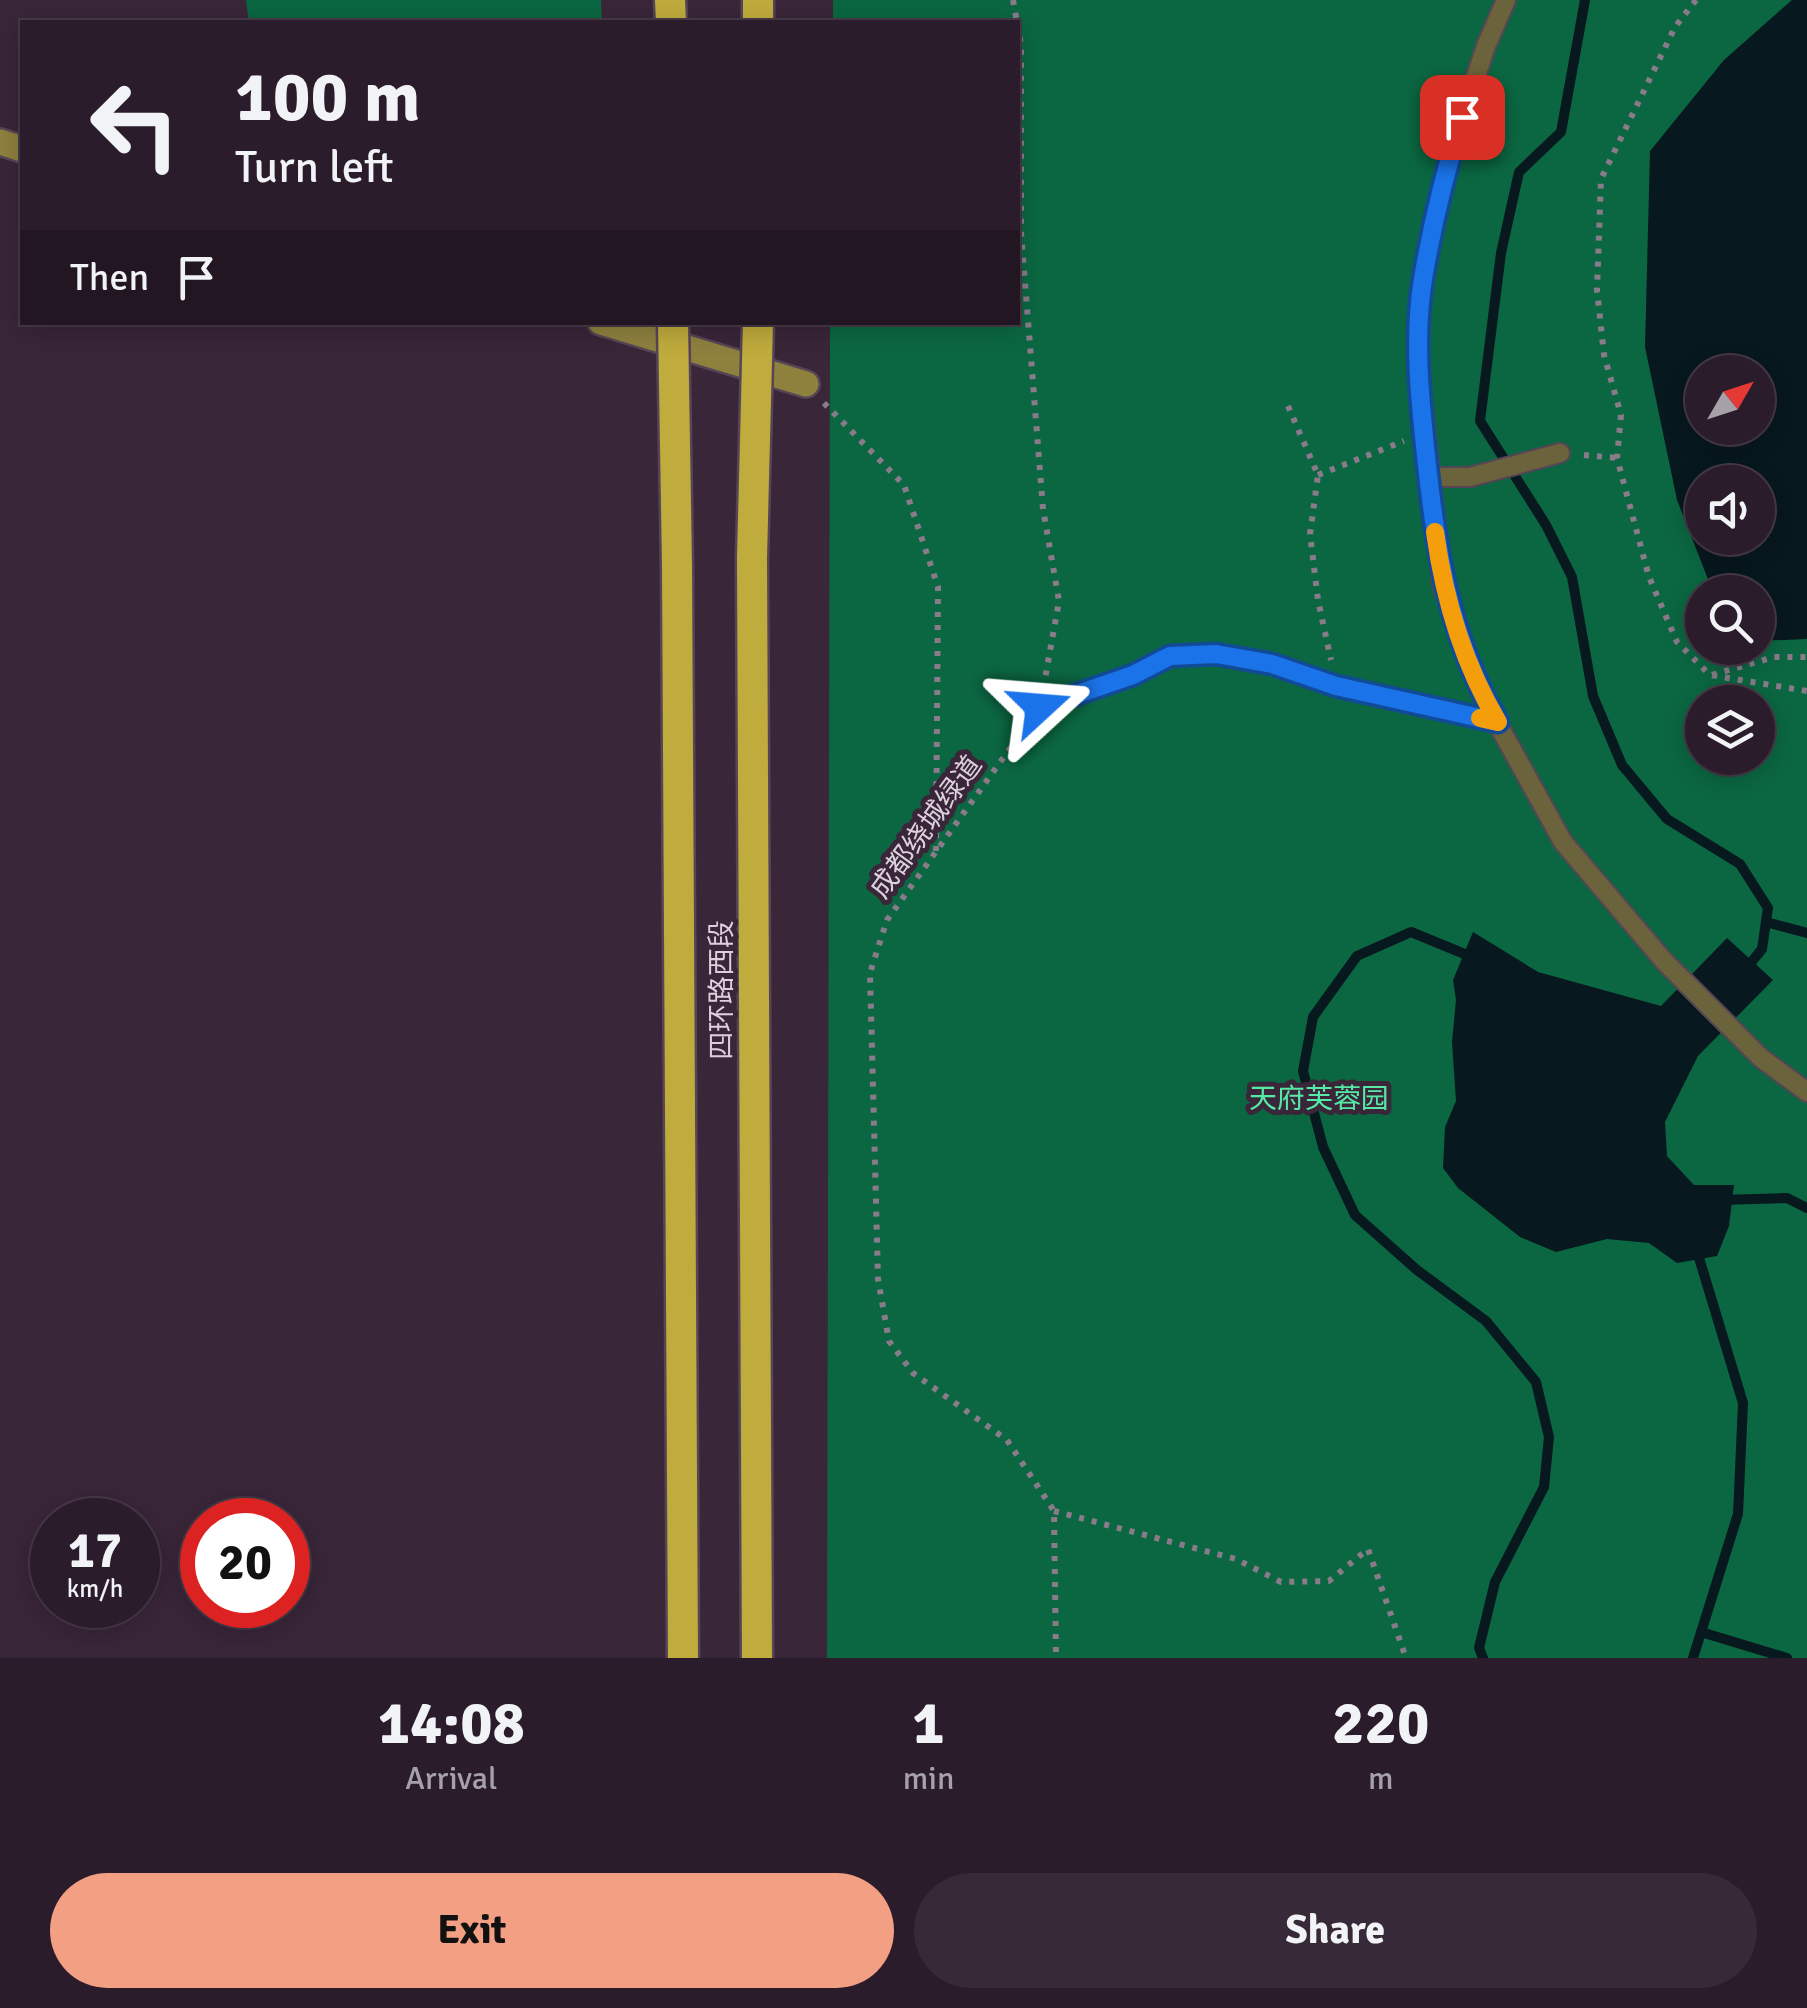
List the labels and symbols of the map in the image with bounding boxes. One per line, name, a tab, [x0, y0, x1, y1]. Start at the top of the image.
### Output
pin	[1420, 75, 1505, 160]
north arrow	[1685, 355, 1775, 445]
position arrow	[988, 655, 1092, 759]
street label: 成都绕城绿道	[863, 749, 989, 905]
street label: 四环路西段	[705, 920, 739, 1060]
park label: 天府芙蓉园	[1249, 1082, 1389, 1116]
speed limit sign: 20	[180, 1498, 310, 1628]

